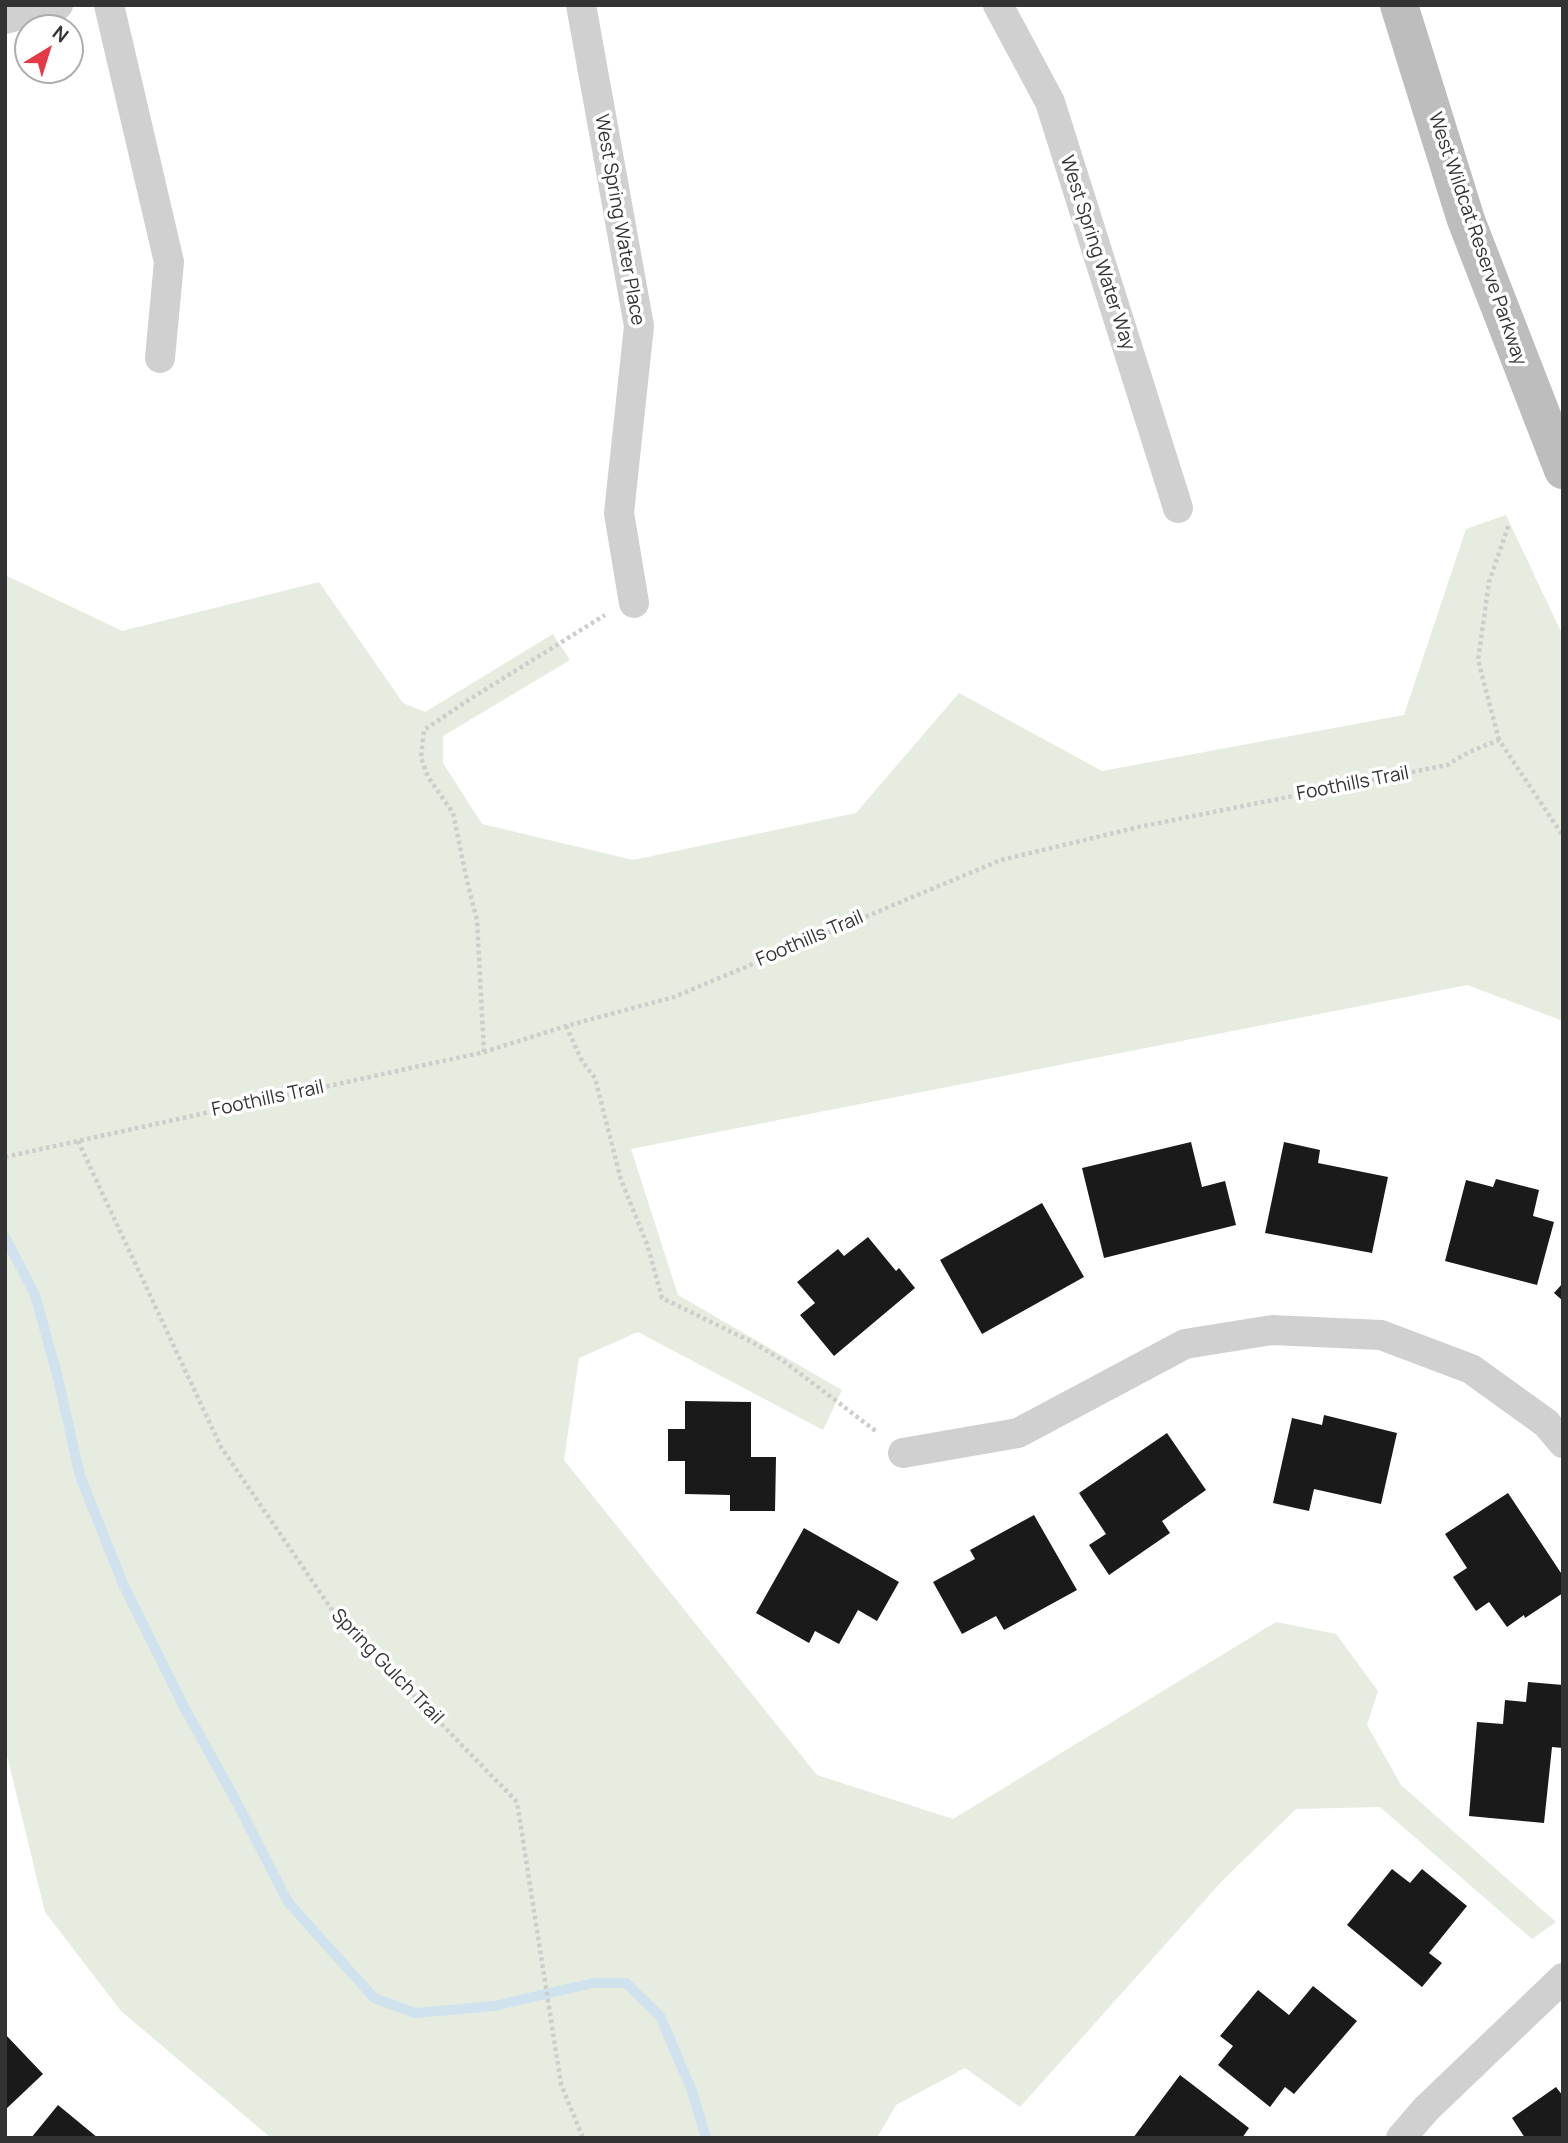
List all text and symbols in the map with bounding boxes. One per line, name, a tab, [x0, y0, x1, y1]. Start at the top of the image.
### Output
north arrow	[14, 14, 84, 84]
text: N	[47, 20, 74, 48]
street label: West Wildcat Reserve Parkway	[1423, 109, 1531, 369]
street label: West Spring Water Place	[589, 113, 649, 327]
street label: West Spring Water Way	[1055, 153, 1139, 353]
street label: Foothills Trail	[1295, 762, 1411, 806]
street label: Foothills Trail	[753, 906, 867, 972]
street label: Foothills Trail	[210, 1076, 326, 1122]
street label: Spring Gulch Trail	[326, 1605, 448, 1729]

